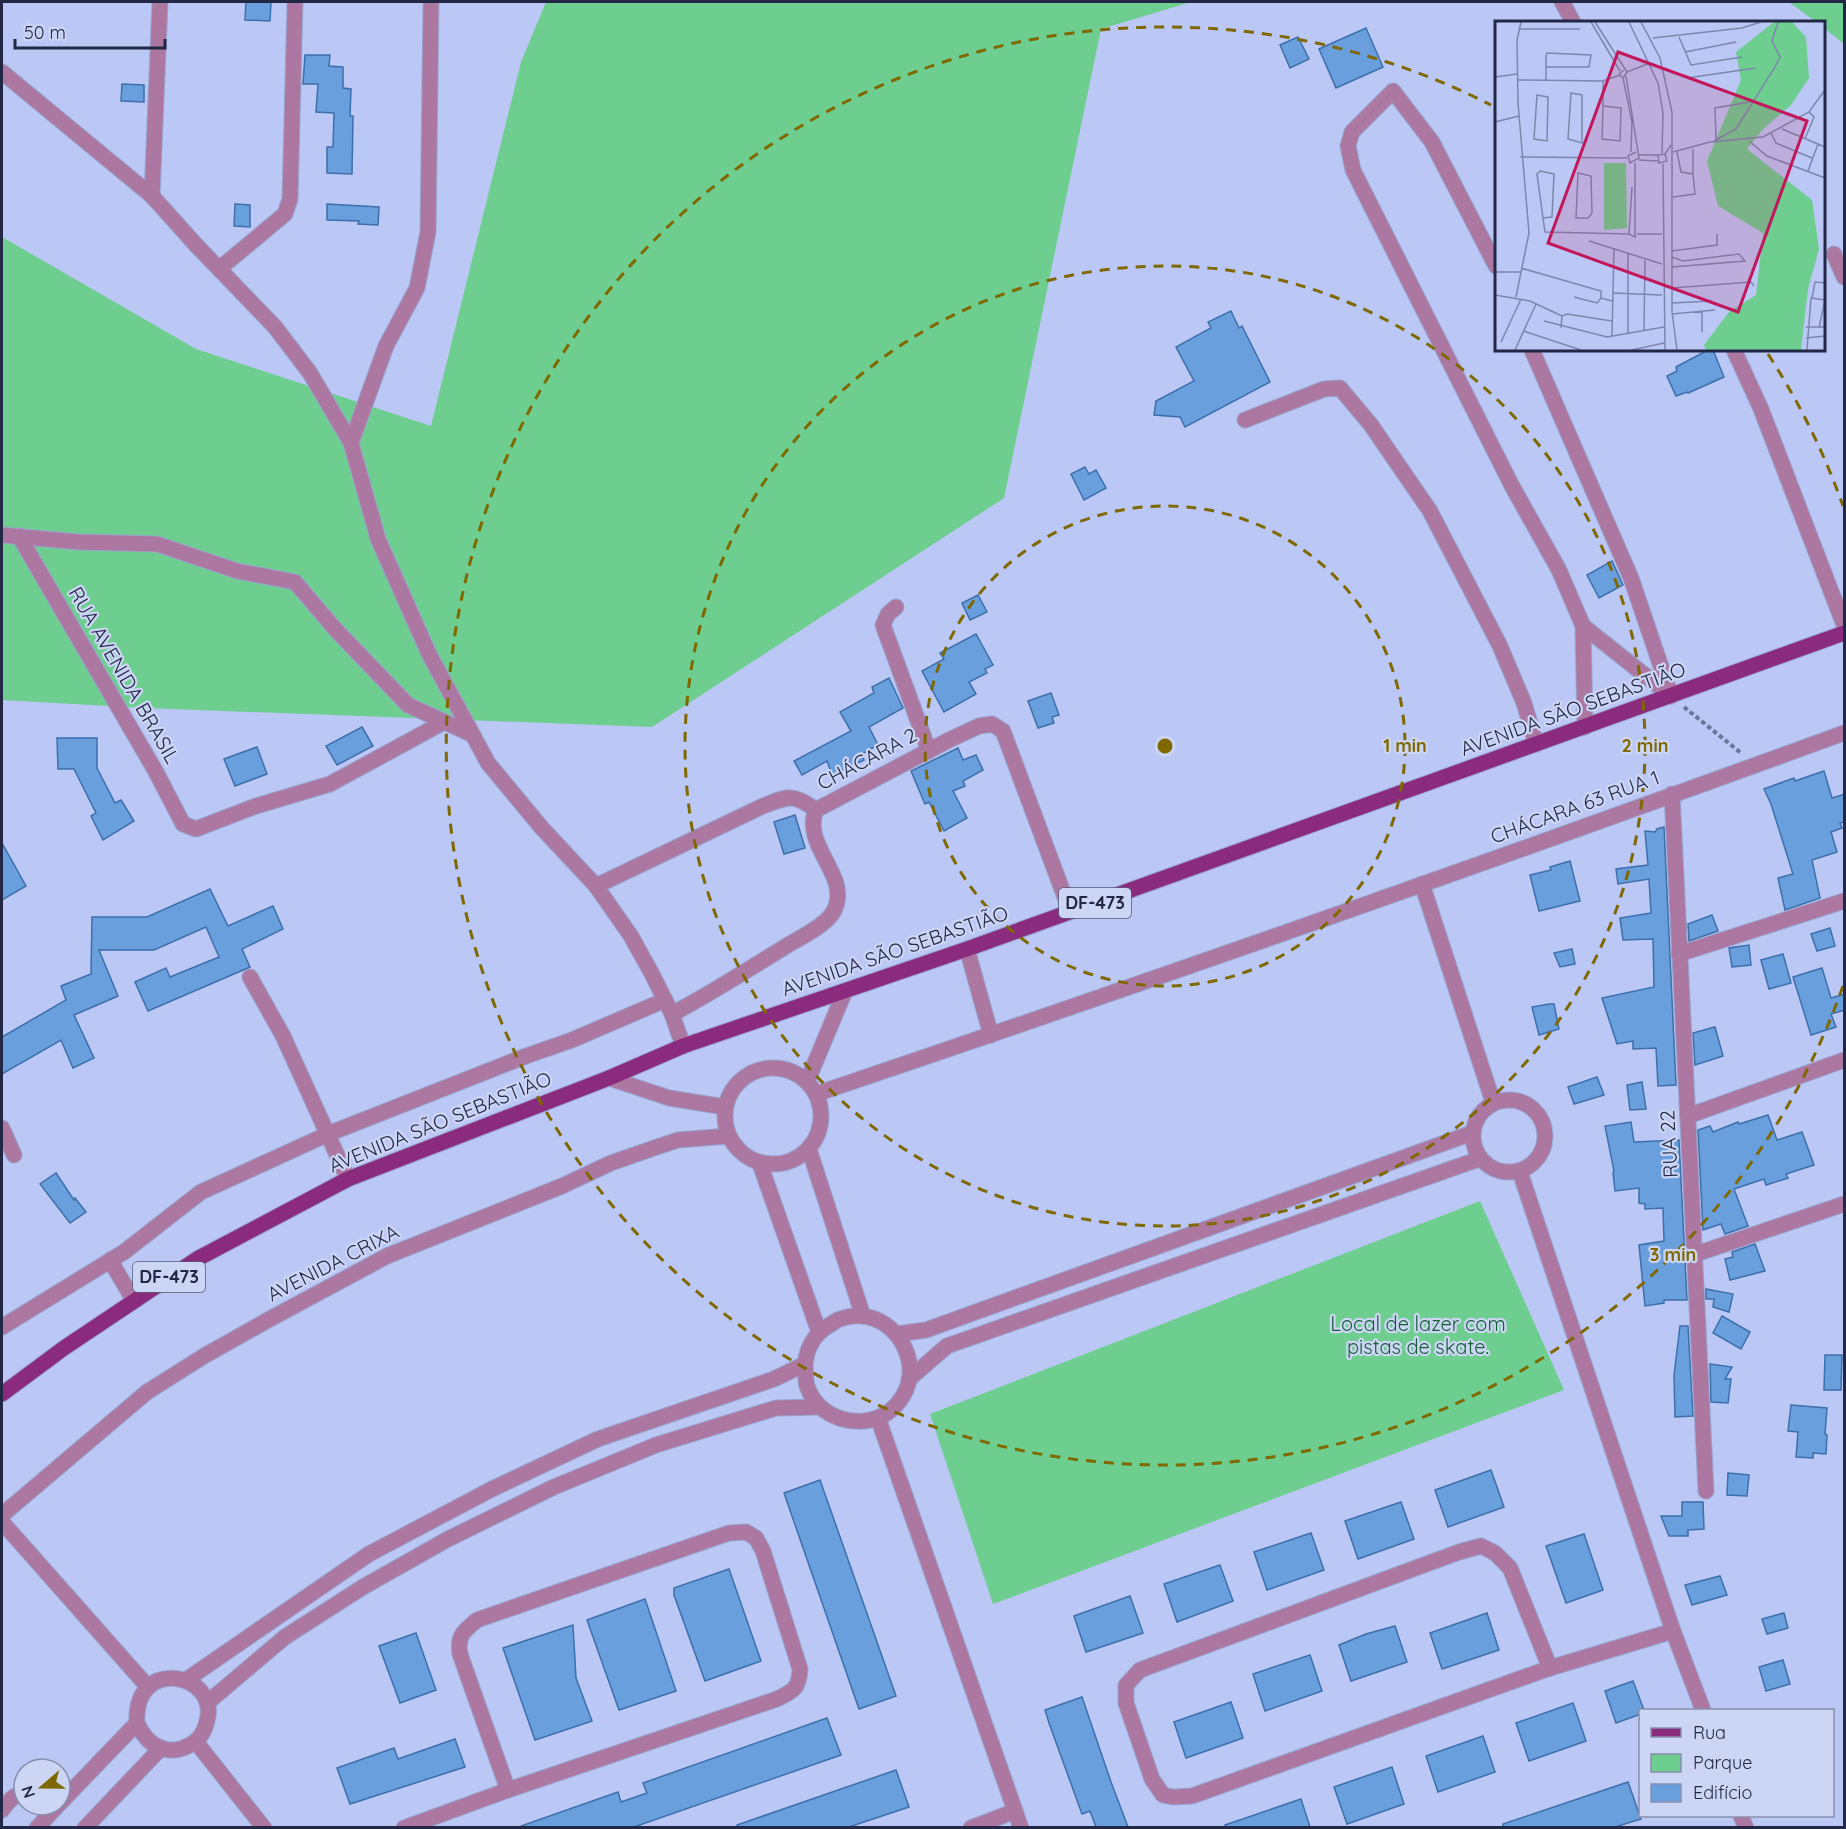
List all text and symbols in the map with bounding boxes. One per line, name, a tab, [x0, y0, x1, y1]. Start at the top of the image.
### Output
scale bar	[15, 12, 165, 50]
text: 50 m	[24, 21, 66, 44]
inset map	[1495, 21, 1825, 351]
street label: RUA AVENIDA BRASIL	[64, 582, 185, 768]
street label: AVENIDA SÃO SEBASTIÃO	[1457, 656, 1689, 761]
street label: CHÁCARA 2	[813, 722, 921, 795]
text: 1 min	[1383, 734, 1427, 757]
text: 2 min	[1622, 734, 1668, 757]
centre of rings	[1155, 736, 1175, 756]
street label: CHÁCARA 63 RUA 1	[1487, 764, 1663, 849]
road number: DF-473	[1059, 888, 1131, 918]
street label: AVENIDA SÃO SEBASTIÃO	[778, 900, 1011, 1001]
street label: AVENIDA SÃO SEBASTIÃO	[325, 1065, 555, 1178]
street label: RUA 22	[1654, 1109, 1683, 1179]
street label: AVENIDA CRIXA	[263, 1219, 403, 1306]
text: 3 min	[1650, 1243, 1696, 1266]
road number: DF-473	[133, 1262, 205, 1292]
park label: Local de lazer com pistas de skate.	[1330, 1311, 1506, 1359]
legend	[1639, 1709, 1834, 1817]
text: Rua	[1693, 1721, 1726, 1744]
text: Parque	[1693, 1751, 1752, 1774]
north arrow	[12, 1757, 72, 1817]
text: Edifício	[1693, 1781, 1752, 1804]
text: N	[16, 1783, 39, 1801]

